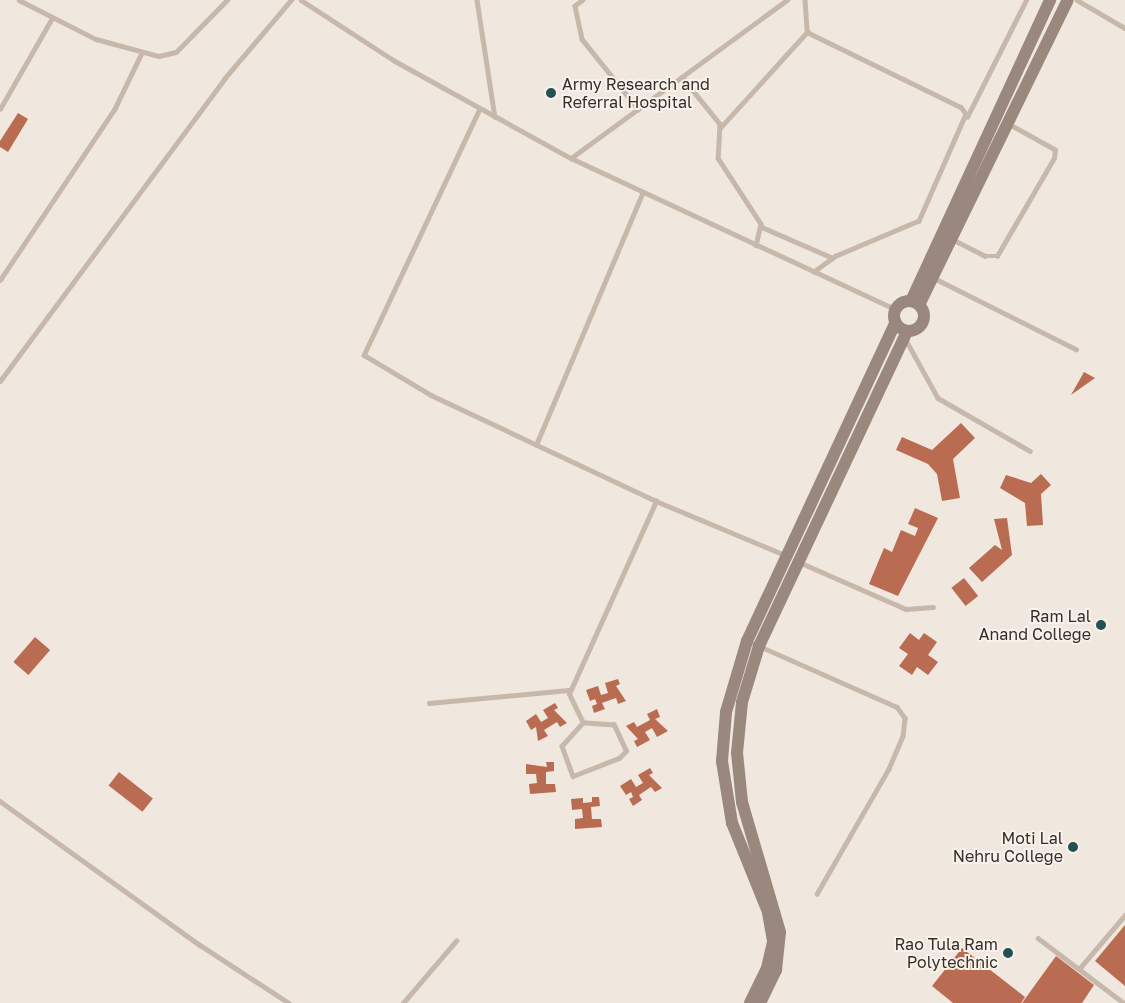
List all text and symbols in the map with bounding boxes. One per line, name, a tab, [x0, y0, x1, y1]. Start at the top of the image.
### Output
place label: Army Research and Referral Hospital	[562, 74, 710, 112]
marker: Army Research and Referral Hospital	[544, 86, 558, 100]
place label: Ram Lal Anand College	[979, 606, 1091, 644]
marker: Ram Lal Anand College	[1095, 619, 1107, 631]
place label: Moti Lal Nehru College	[953, 828, 1063, 866]
marker: Moti Lal Nehru College	[1067, 841, 1079, 853]
place label: Rao Tula Ram Polytechnic	[894, 934, 998, 972]
marker: Rao Tula Ram Polytechnic	[1002, 947, 1014, 959]

